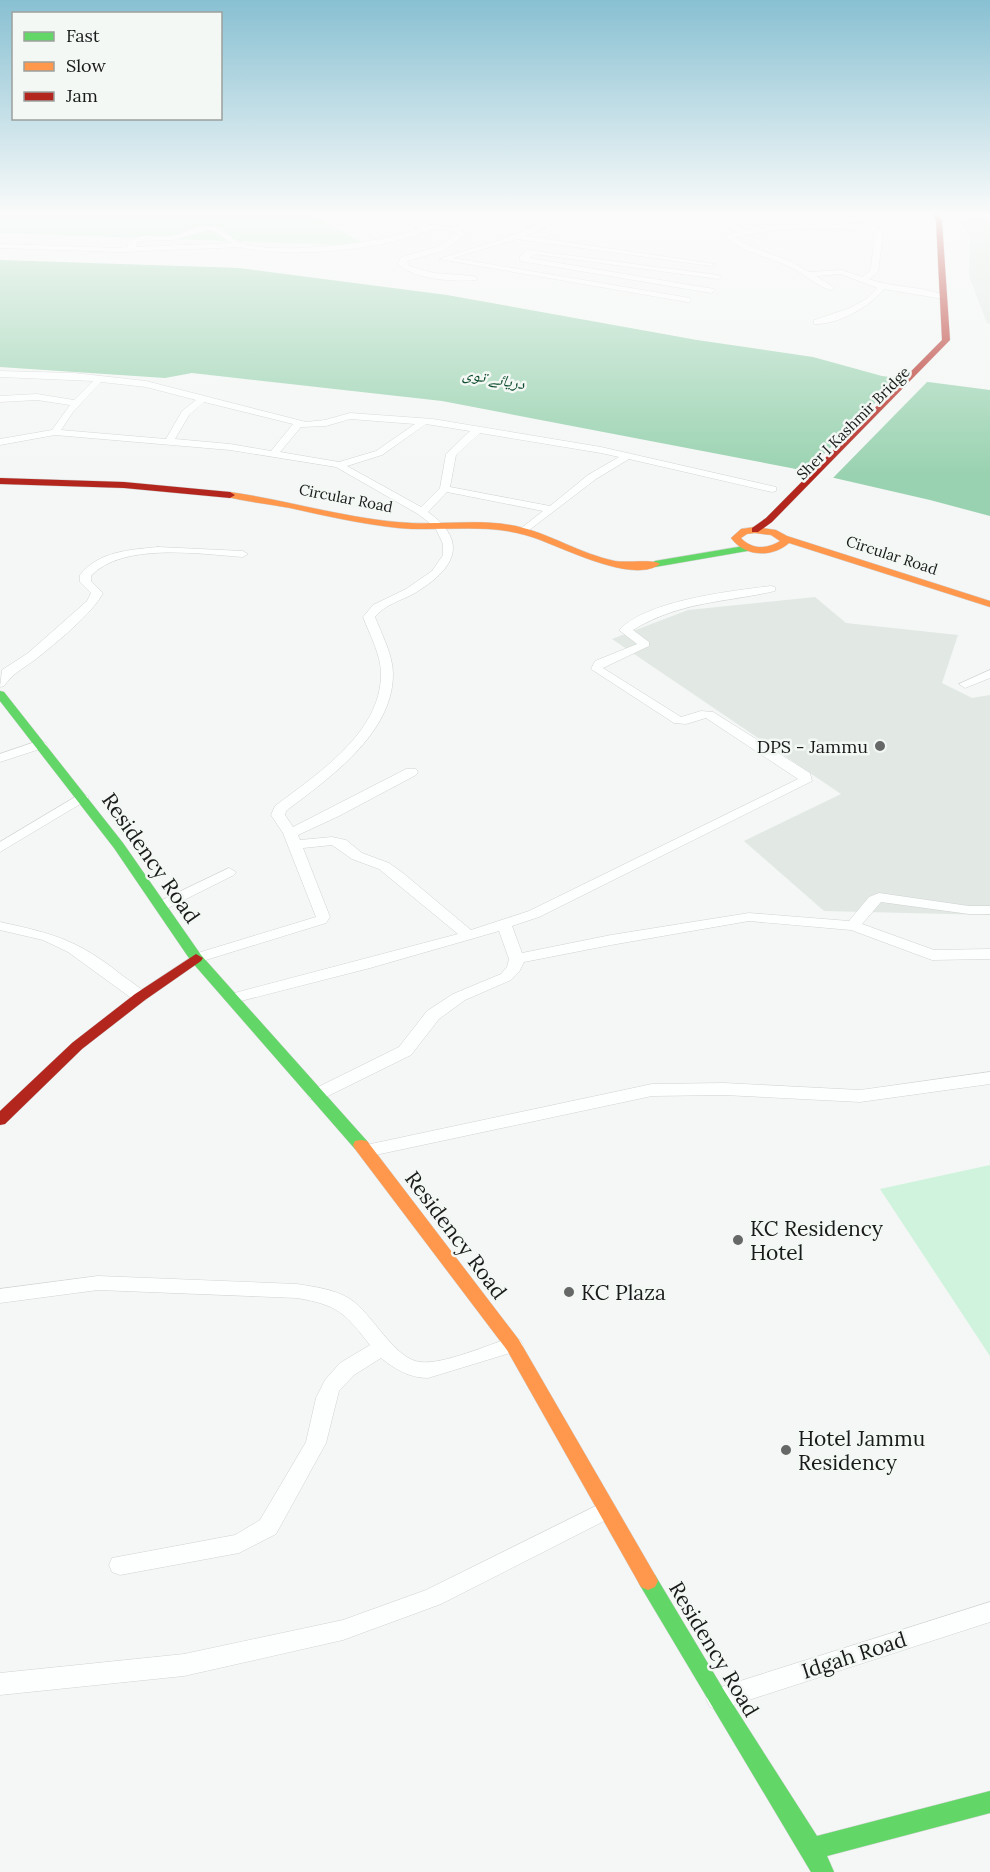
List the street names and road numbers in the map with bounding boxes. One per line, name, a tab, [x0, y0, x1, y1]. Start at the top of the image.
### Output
street label: Sher I Kashmir Bridge	[792, 362, 914, 484]
street label: Circular Road	[298, 480, 395, 516]
street label: Circular Road	[844, 531, 940, 579]
street label: Residency Road	[96, 788, 206, 928]
street label: Residency Road	[399, 1166, 513, 1304]
street label: Residency Road	[663, 1576, 765, 1722]
street label: Idgah Road	[798, 1625, 910, 1685]

